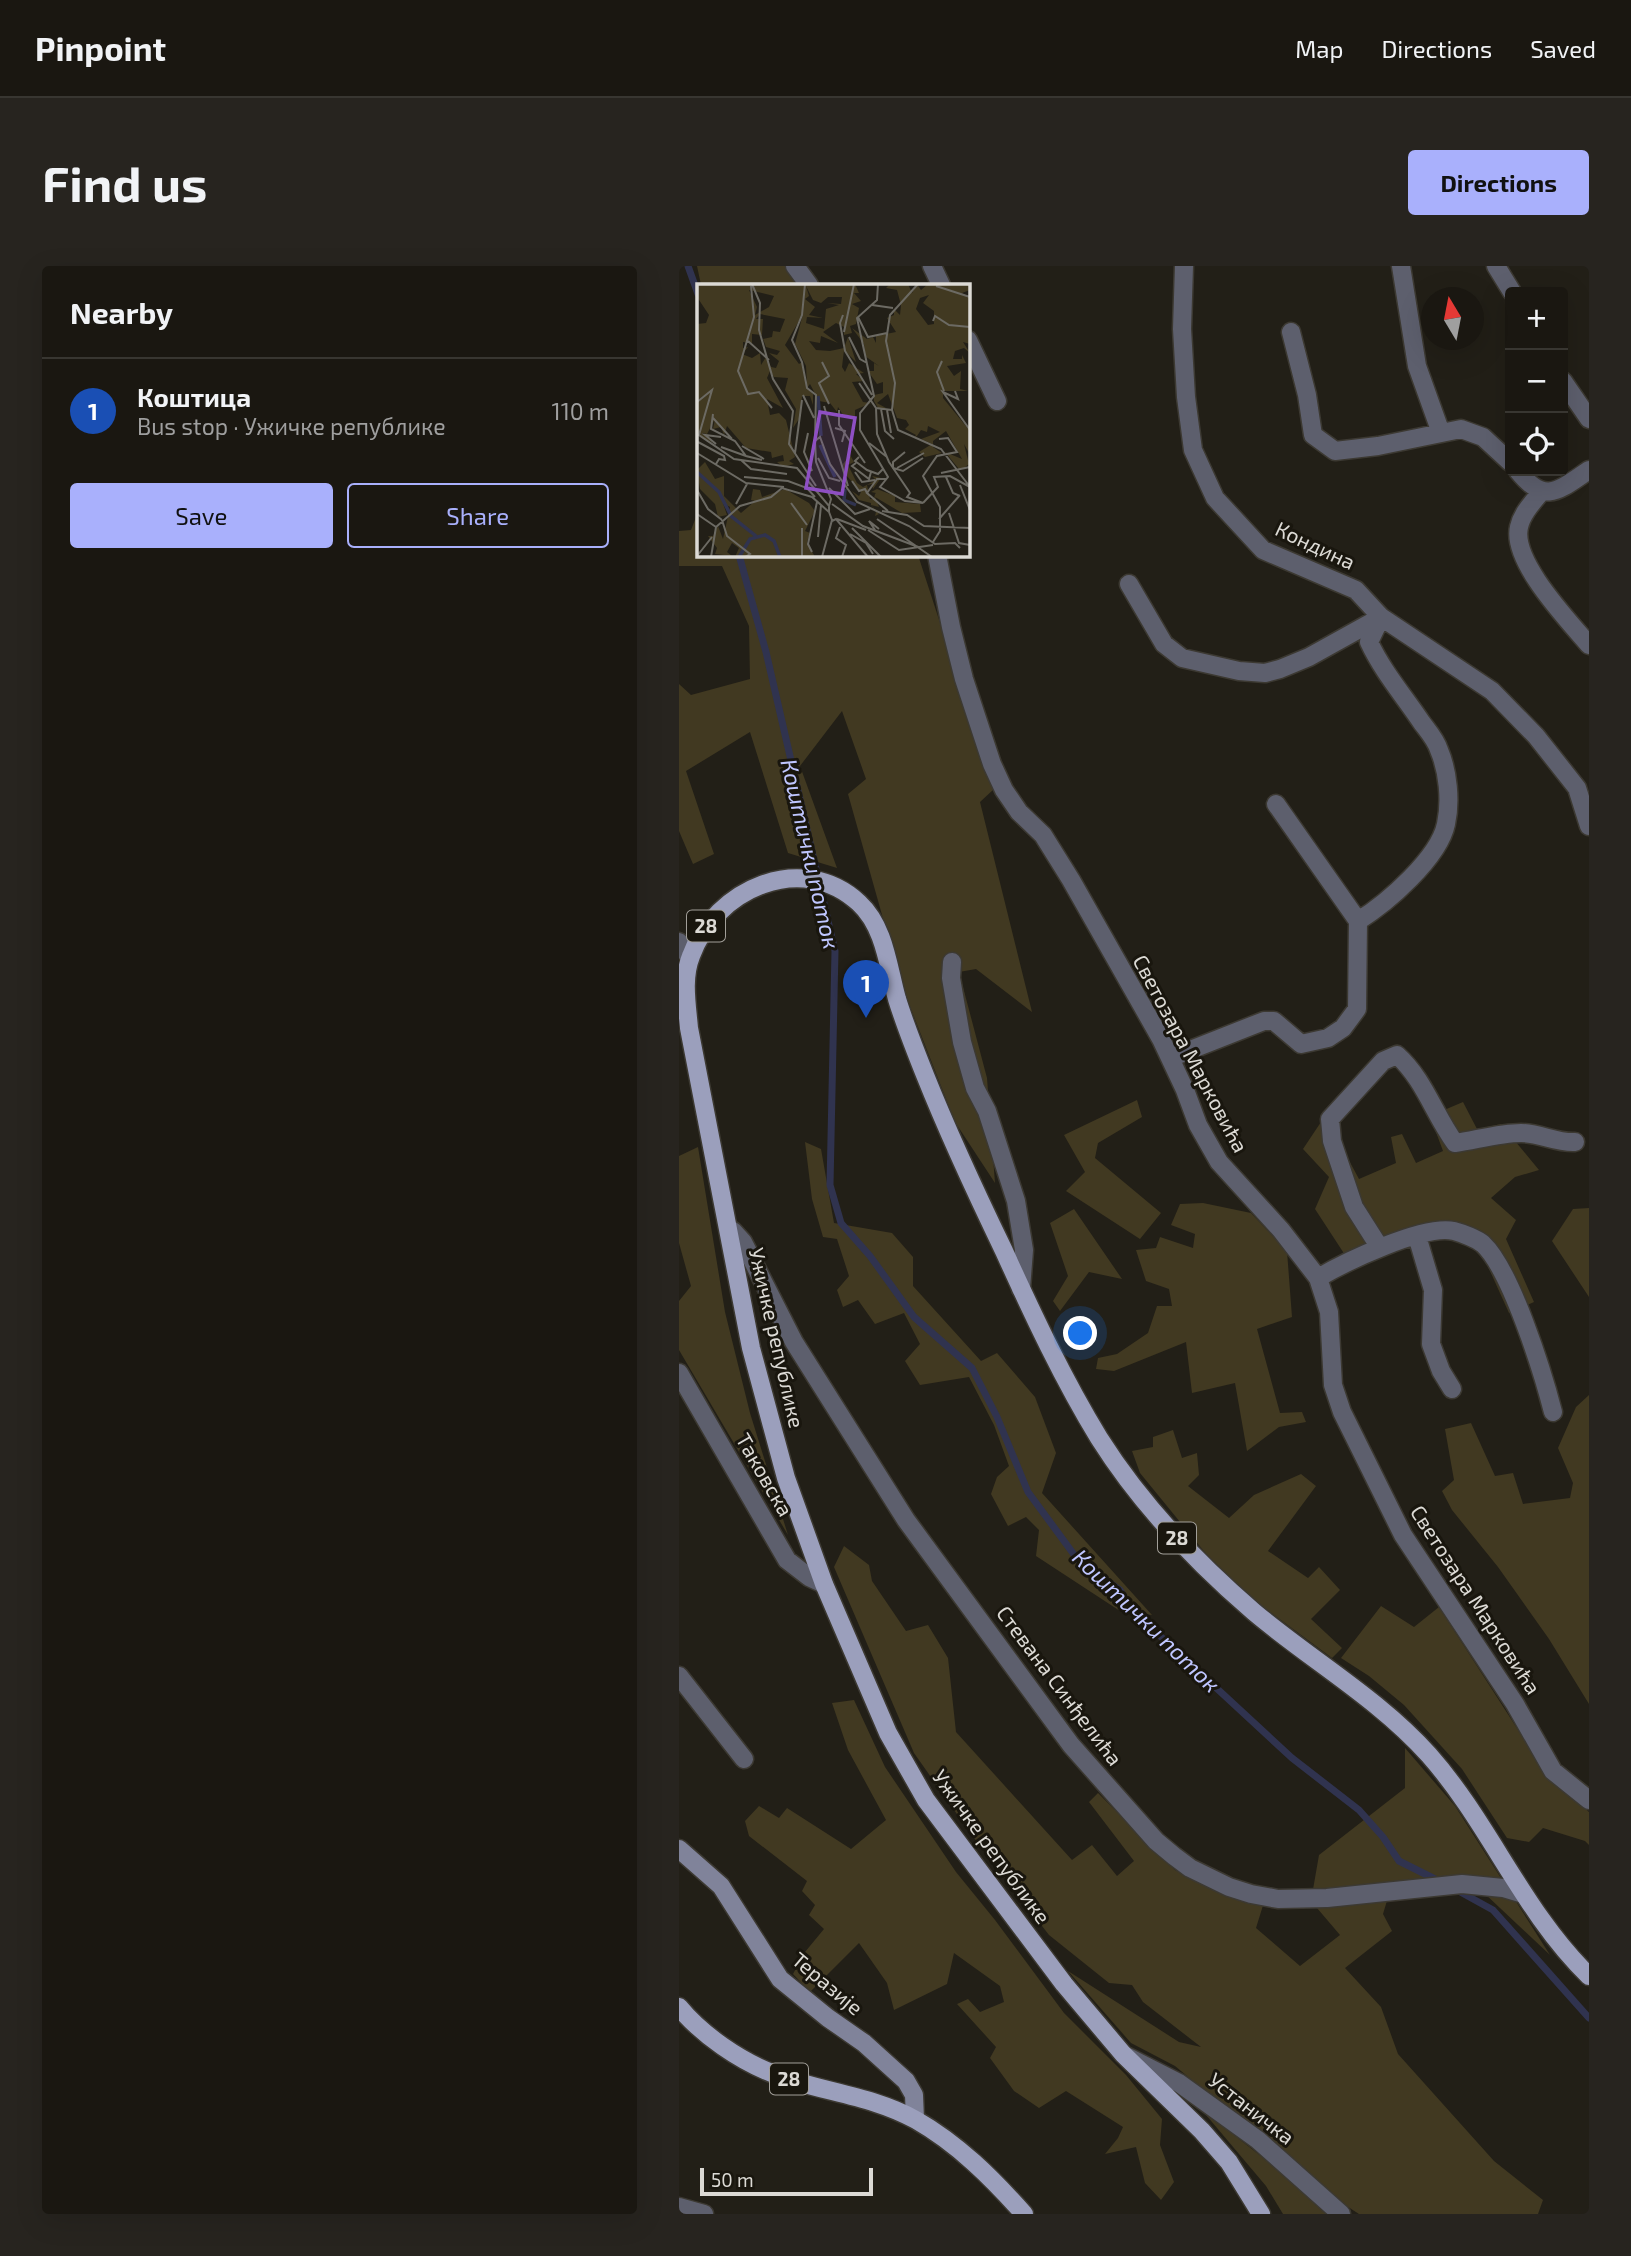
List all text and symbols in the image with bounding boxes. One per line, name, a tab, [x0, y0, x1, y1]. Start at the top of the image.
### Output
text: Pinpoint	[35, 28, 166, 68]
text: Map	[1295, 34, 1343, 63]
text: Directions	[1381, 34, 1492, 63]
text: Saved	[1530, 34, 1596, 63]
button: Directions	[1408, 150, 1589, 215]
text: Find us	[42, 153, 207, 212]
inset map	[697, 284, 969, 556]
north arrow	[1421, 287, 1484, 350]
map controls	[1505, 287, 1568, 476]
button: +	[1505, 287, 1568, 350]
text: Nearby	[70, 294, 173, 330]
button: −	[1505, 350, 1568, 413]
text: Коштица	[137, 381, 251, 412]
text: 1	[88, 397, 98, 425]
text: 110 m	[552, 397, 609, 425]
text: Bus stop · Ужичке републике	[137, 412, 446, 440]
button: locate	[1505, 413, 1568, 476]
button: Save	[70, 483, 333, 548]
button: Share	[347, 483, 609, 548]
street label: Кондина	[1272, 515, 1359, 574]
water label: Коштички поток	[776, 756, 846, 951]
road number: 28	[687, 911, 725, 942]
street label: Светозара Марковића	[1129, 950, 1254, 1156]
pin: 1	[843, 960, 889, 1018]
street label: Ужичке републике	[744, 1245, 810, 1430]
your location	[1063, 1316, 1097, 1350]
street label: Таковска	[732, 1428, 799, 1520]
street label: Светозара Марковића	[1406, 1500, 1547, 1698]
road number: 28	[1158, 1522, 1196, 1554]
water label: Коштички поток	[1067, 1543, 1226, 1698]
street label: Стевана Синђелића	[991, 1600, 1128, 1770]
street label: Ужичке републике	[927, 1764, 1056, 1929]
street label: Теразије	[787, 1946, 868, 2020]
road number: 28	[770, 2064, 808, 2094]
street label: Устаничка	[1204, 2067, 1300, 2149]
scale bar	[700, 2165, 873, 2197]
text: 50 m	[711, 2168, 754, 2191]

